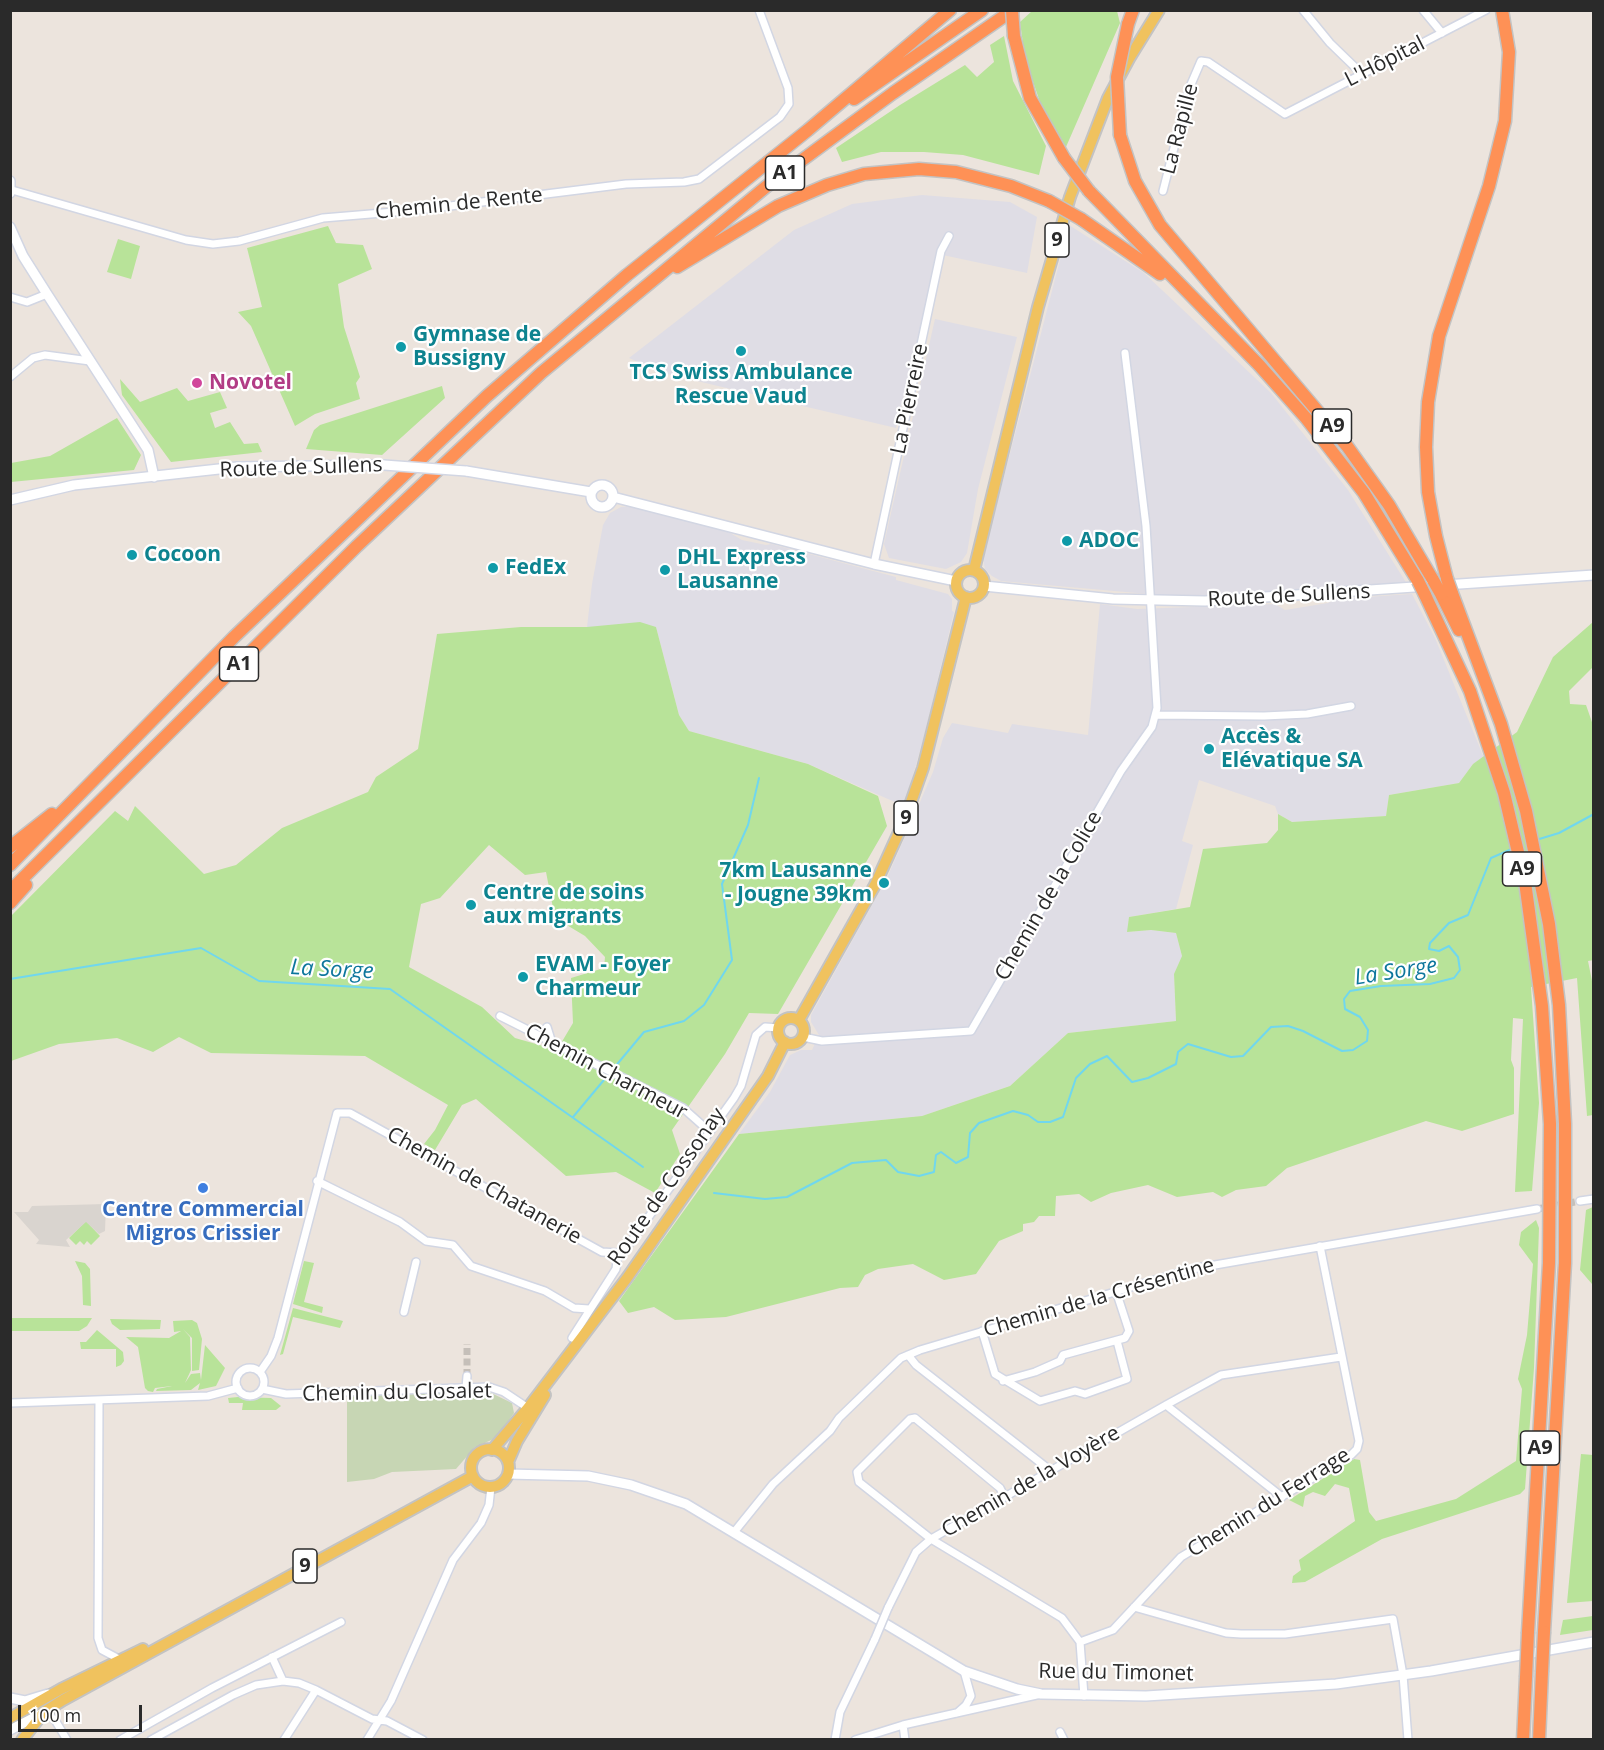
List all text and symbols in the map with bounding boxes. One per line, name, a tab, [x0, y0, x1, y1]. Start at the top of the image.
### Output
street label: L'Hôpital	[1341, 31, 1429, 93]
street label: La Rapille	[1156, 81, 1204, 177]
road number: A1	[766, 156, 804, 190]
street label: Chemin de Rente	[374, 183, 544, 225]
road number: 9	[1045, 223, 1069, 257]
place label: Gymnase de Bussigny	[413, 322, 541, 372]
marker: Gymnase de Bussigny	[394, 340, 408, 354]
street label: La Pierreire	[886, 341, 934, 457]
marker: TCS Swiss Ambulance Rescue Vaud	[734, 344, 748, 358]
place label: TCS Swiss Ambulance Rescue Vaud	[629, 360, 853, 410]
place label: Novotel	[209, 370, 292, 396]
marker: Novotel	[190, 376, 204, 390]
road number: A9	[1312, 409, 1352, 443]
street label: Route de Sullens	[219, 453, 383, 483]
place label: ADOC	[1079, 528, 1139, 554]
marker: ADOC	[1060, 534, 1074, 548]
place label: Cocoon	[144, 542, 221, 568]
place label: DHL Express Lausanne	[677, 545, 806, 595]
marker: Cocoon	[125, 548, 139, 562]
place label: FedEx	[505, 555, 566, 581]
marker: FedEx	[486, 561, 500, 575]
marker: DHL Express Lausanne	[658, 563, 672, 577]
street label: Route de Sullens	[1207, 579, 1371, 613]
road number: A1	[220, 647, 258, 681]
place label: Accès & Elévatique SA	[1221, 724, 1363, 774]
marker: Accès & Elévatique SA	[1202, 742, 1216, 756]
road number: 9	[894, 801, 918, 835]
street label: Chemin de la Colice	[990, 807, 1108, 985]
road number: A9	[1502, 852, 1541, 886]
place label: 7km Lausanne - Jougne 39km	[719, 858, 872, 908]
marker: 7km Lausanne - Jougne 39km	[877, 876, 891, 890]
place label: Centre de soins aux migrants	[483, 880, 644, 930]
marker: Centre de soins aux migrants	[464, 898, 478, 912]
place label: EVAM - Foyer Charmeur	[535, 952, 671, 1002]
water label: La Sorge	[1353, 952, 1439, 992]
water label: La Sorge	[290, 955, 374, 985]
marker: EVAM - Foyer Charmeur	[516, 970, 530, 984]
street label: Chemin Charmeur	[521, 1019, 691, 1125]
street label: Route de Cossonay	[603, 1103, 731, 1271]
street label: Chemin de Chatanerie	[382, 1122, 586, 1250]
marker: Centre Commercial Migros Crissier	[196, 1181, 210, 1195]
place label: Centre Commercial Migros Crissier	[102, 1197, 304, 1247]
street label: Chemin de la Crésentine	[981, 1253, 1217, 1343]
street label: Chemin du Closalet	[302, 1379, 492, 1407]
street label: Chemin de la Voyère	[938, 1421, 1124, 1543]
road number: A9	[1520, 1431, 1560, 1465]
street label: Chemin du Ferrage	[1183, 1443, 1355, 1563]
road number: 9	[293, 1549, 317, 1583]
street label: Rue du Timonet	[1038, 1659, 1194, 1687]
scale bar	[21, 1693, 146, 1731]
text: 100 m	[29, 1703, 81, 1727]

